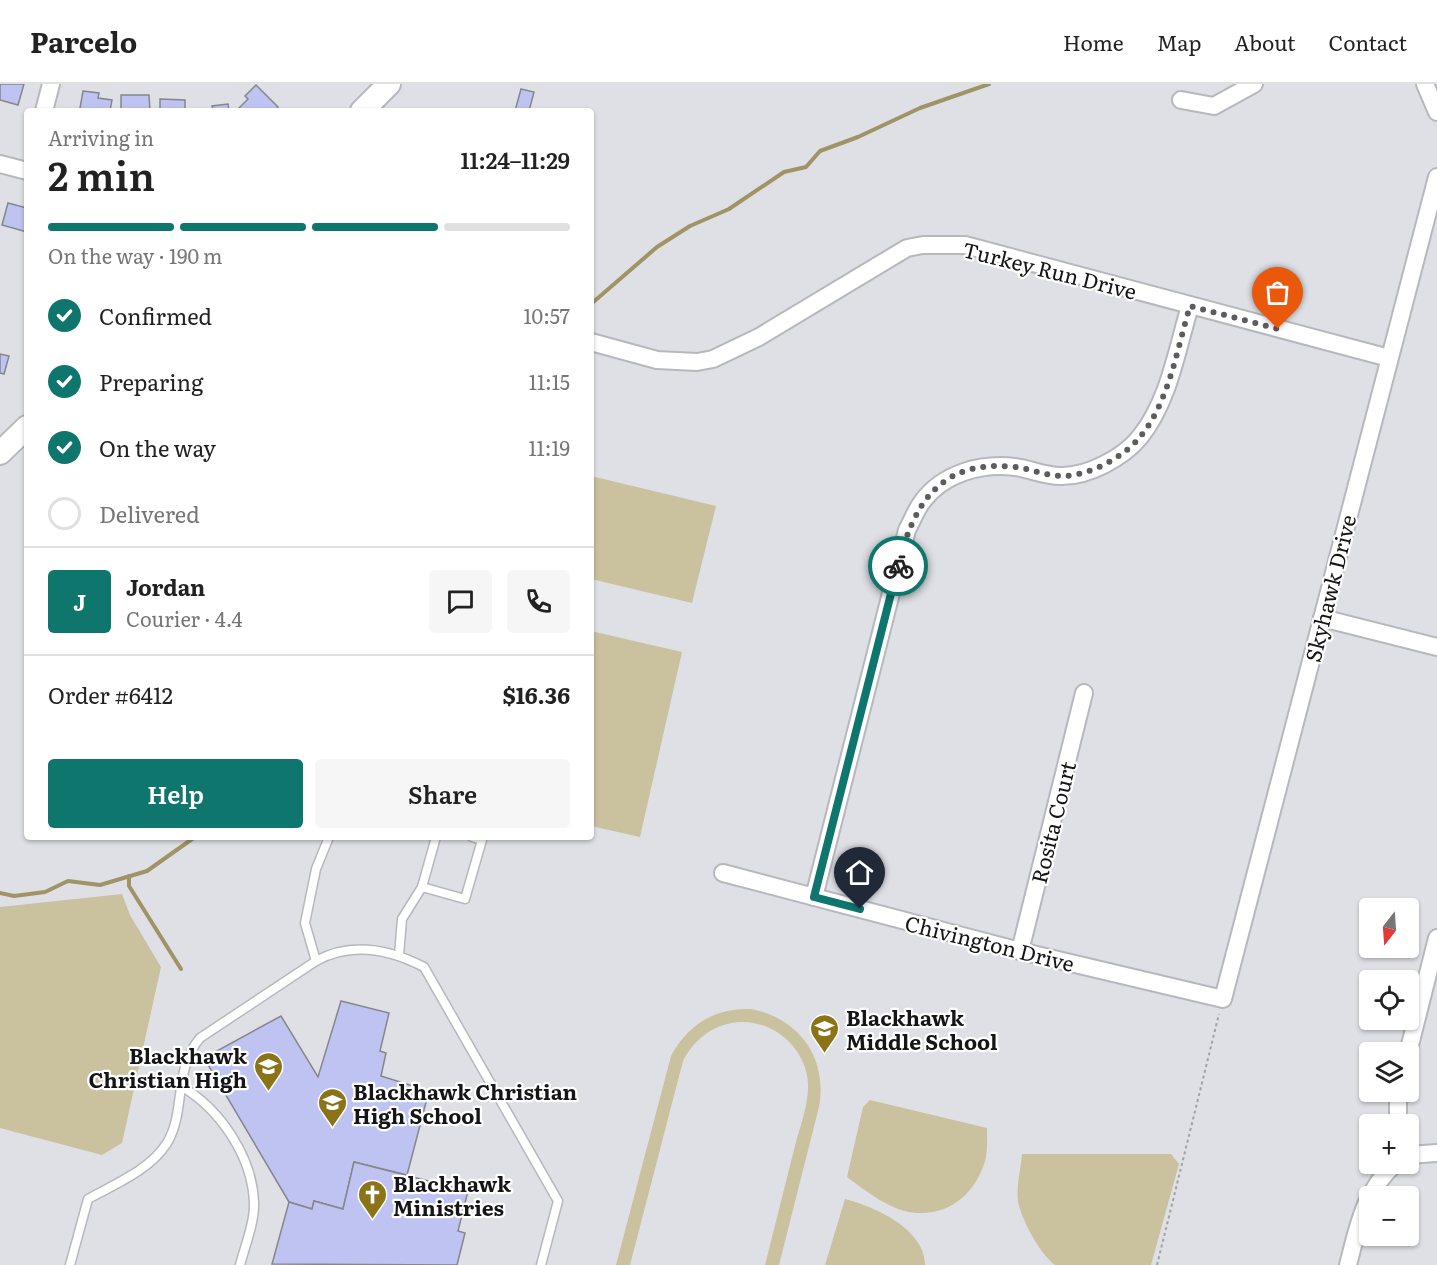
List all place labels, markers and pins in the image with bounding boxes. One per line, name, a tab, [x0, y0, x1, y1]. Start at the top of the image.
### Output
pin	[1252, 267, 1303, 329]
pin	[834, 847, 885, 909]
place label: Blackhawk Middle School	[846, 1001, 998, 1056]
school or university icon: Blackhawk Middle School	[809, 1012, 841, 1054]
place label: Blackhawk Christian High	[89, 1039, 248, 1094]
school or university icon: Blackhawk Christian High	[252, 1050, 284, 1092]
place label: Blackhawk Christian High School	[353, 1075, 578, 1130]
school or university icon: Blackhawk Christian High School	[316, 1086, 348, 1128]
place label: Blackhawk Ministries	[393, 1167, 512, 1222]
church icon: Blackhawk Ministries	[356, 1178, 388, 1220]

